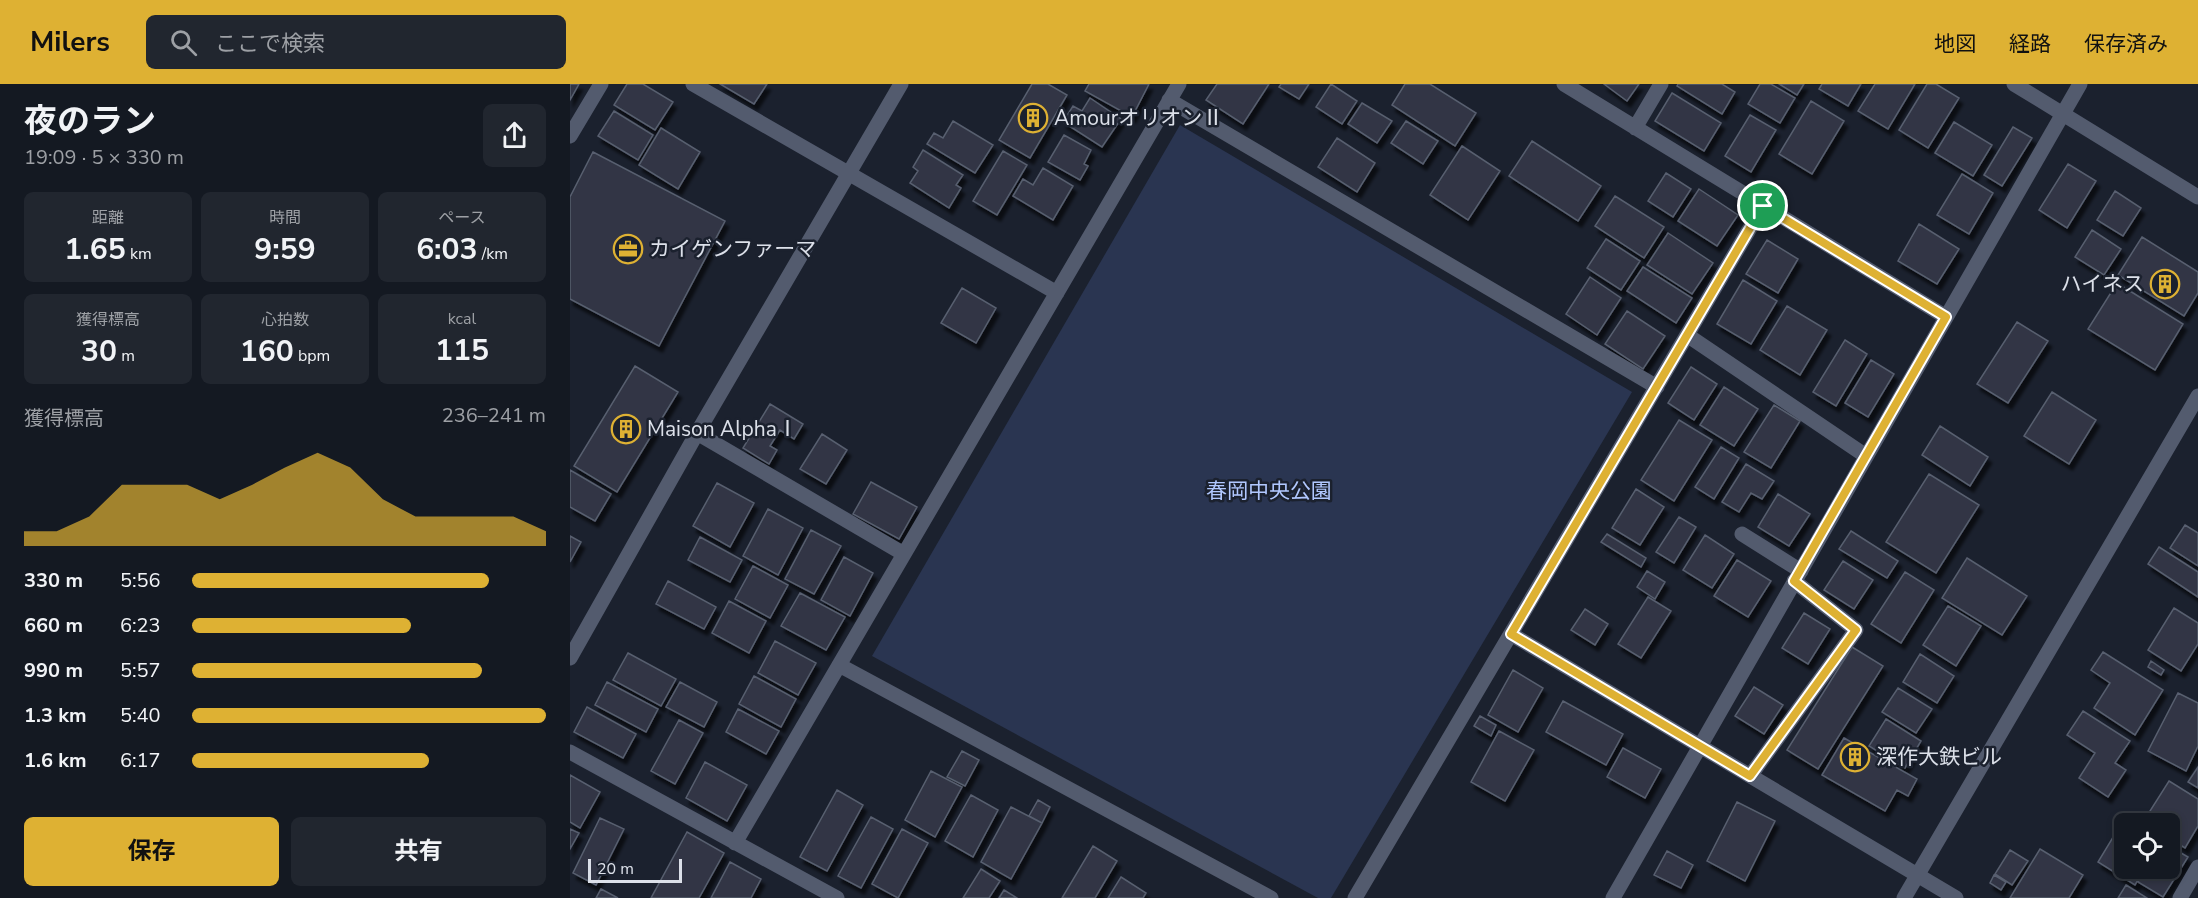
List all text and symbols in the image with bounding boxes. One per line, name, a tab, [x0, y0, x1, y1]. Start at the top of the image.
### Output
search box	[146, 15, 566, 69]
text: Milers	[30, 23, 110, 61]
icon: search	[167, 26, 200, 59]
text: ここで検索	[215, 29, 325, 59]
text: 地図	[1934, 30, 1976, 58]
text: 経路	[2009, 30, 2051, 58]
text: 保存済み	[2084, 30, 2168, 58]
text: 夜のラン	[24, 99, 156, 144]
building icon: AmourオリオンⅡ	[1017, 102, 1049, 134]
button: share	[483, 104, 546, 167]
place label: AmourオリオンⅡ	[1054, 104, 1223, 132]
text: 19:09 · 5 × 330 m	[24, 144, 184, 171]
pin	[1737, 180, 1788, 231]
icon: arrive	[1746, 189, 1779, 222]
text: 距離	[92, 207, 124, 229]
text: 時間	[269, 207, 301, 229]
text: ペース	[438, 207, 486, 229]
text: 1.65	[64, 229, 126, 270]
text: 9:59	[254, 229, 316, 270]
text: 6:03	[416, 229, 478, 270]
office icon: カイゲンファーマ	[612, 233, 644, 265]
place label: カイゲンファーマ	[649, 235, 816, 263]
text: km	[126, 243, 152, 265]
text: /km	[478, 243, 508, 265]
building icon: ハイネス	[2149, 268, 2181, 300]
place label: ハイネス	[2060, 270, 2144, 298]
text: kcal	[448, 308, 476, 330]
text: 獲得標高	[76, 309, 140, 331]
text: 心拍数	[261, 309, 309, 331]
text: 115	[435, 330, 489, 371]
text: 30	[81, 331, 117, 372]
text: 160	[240, 331, 294, 372]
text: m	[117, 345, 135, 367]
text: bpm	[294, 345, 330, 367]
text: 236–241 m	[442, 402, 546, 429]
text: 獲得標高	[24, 405, 104, 432]
building icon: Maison AlphaⅠ	[610, 413, 642, 445]
place label: Maison AlphaⅠ	[647, 415, 798, 443]
park label: 春岡中央公園	[1206, 477, 1332, 505]
text: 330 m	[24, 567, 83, 594]
text: 5:56	[120, 567, 161, 594]
text: 660 m	[24, 612, 83, 639]
text: 6:23	[120, 612, 161, 639]
text: 990 m	[24, 657, 83, 684]
text: 5:57	[120, 657, 161, 684]
text: 1.3 km	[24, 702, 87, 729]
text: 5:40	[120, 702, 161, 729]
building icon: 深作大鉄ビル	[1839, 741, 1871, 773]
place label: 深作大鉄ビル	[1876, 743, 2002, 771]
text: 1.6 km	[24, 747, 87, 774]
text: 6:17	[120, 747, 161, 774]
map controls	[2114, 813, 2180, 879]
button: locate	[2114, 813, 2180, 879]
button: 保存	[24, 817, 279, 886]
button: 共有	[291, 817, 546, 886]
scale bar	[588, 856, 682, 884]
text: 20 m	[597, 858, 634, 880]

